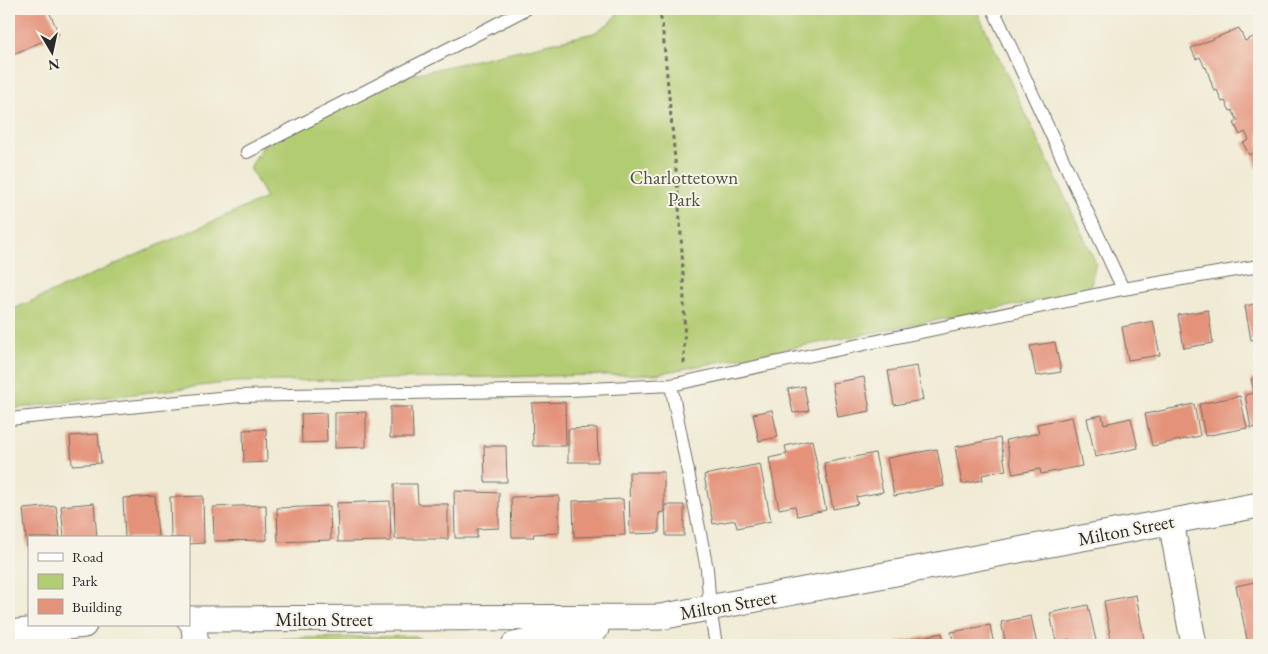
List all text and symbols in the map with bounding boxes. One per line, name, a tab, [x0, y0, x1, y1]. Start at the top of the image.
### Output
north arrow	[28, 28, 78, 78]
text: N	[46, 55, 61, 75]
park label: Charlottetown Park	[630, 165, 738, 212]
street label: Milton Street	[1076, 508, 1176, 552]
legend	[28, 536, 190, 626]
text: Road	[72, 547, 104, 566]
text: Park	[72, 571, 99, 590]
street label: Milton Street	[678, 584, 778, 626]
text: Building	[72, 597, 122, 616]
street label: Milton Street	[275, 607, 373, 632]

